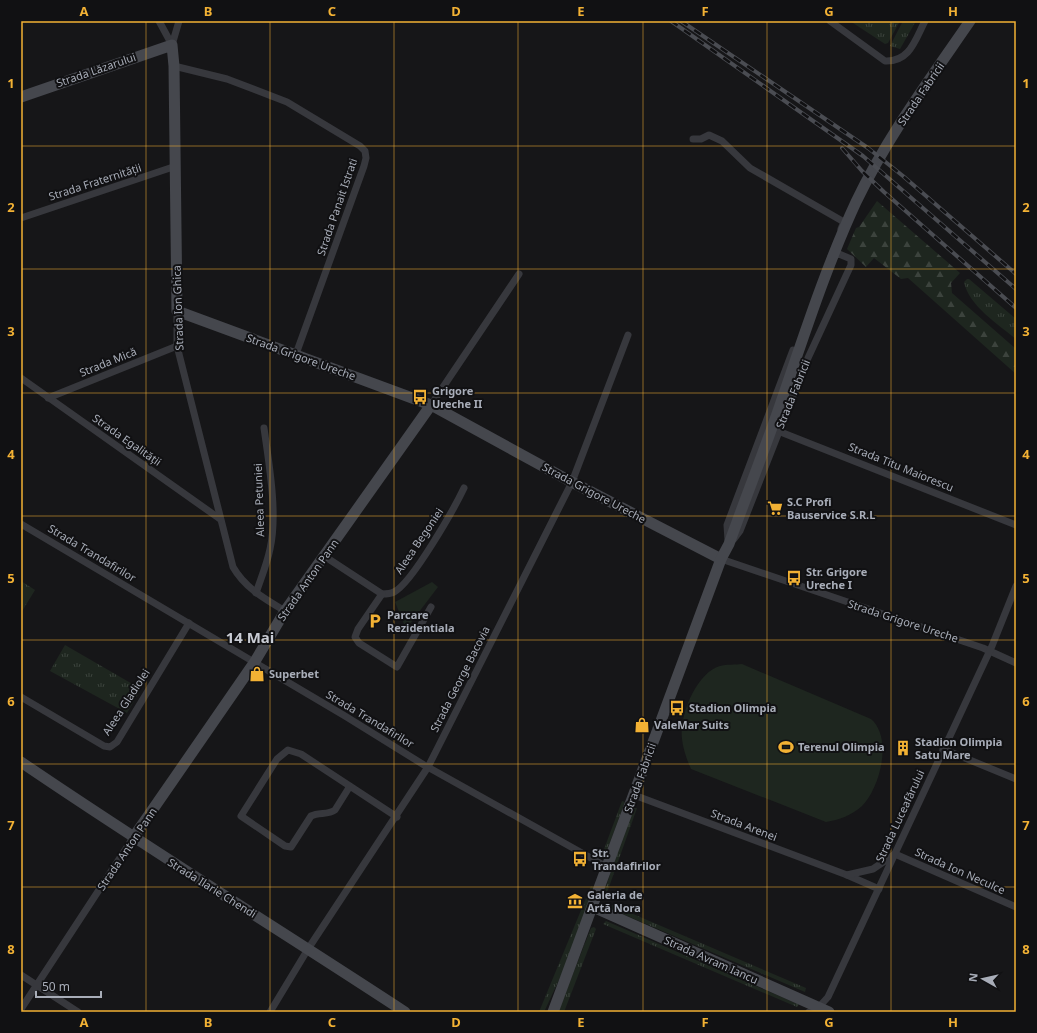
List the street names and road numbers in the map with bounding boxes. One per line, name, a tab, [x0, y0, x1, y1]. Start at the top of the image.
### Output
street label: Strada Lăzarului	[54, 49, 138, 90]
street label: Strada Fabricii	[894, 59, 947, 128]
street label: Strada Panait Istrati	[313, 156, 360, 258]
street label: Strada Fraternității	[47, 159, 143, 204]
street label: Strada Ion Ghica	[169, 265, 186, 351]
street label: Strada Grigore Ureche	[244, 330, 358, 383]
street label: Strada Mică	[77, 343, 139, 380]
street label: Strada Fabricii	[772, 357, 813, 431]
street label: Strada Egalității	[90, 410, 165, 469]
street label: Strada Titu Maiorescu	[846, 439, 956, 495]
street label: Strada Grigore Ureche	[540, 459, 649, 526]
street label: Aleea Petuniei	[250, 463, 267, 537]
street label: Aleea Begoniei	[391, 505, 446, 577]
street label: Strada Trandafirilor	[45, 520, 139, 585]
street label: Strada Anton Pann	[274, 536, 342, 624]
street label: Strada Grigore Ureche	[846, 596, 960, 645]
street label: Strada George Bacovia	[426, 623, 493, 734]
street label: Aleea Gladiolei	[98, 666, 153, 738]
street label: Strada Trandafirilor	[323, 686, 417, 751]
street label: Strada Fabricii	[620, 741, 659, 815]
street label: Strada Luceafărului	[872, 767, 928, 864]
street label: Strada Anton Pann	[93, 804, 160, 893]
street label: Strada Arenei	[709, 805, 779, 844]
street label: Strada Ion Neculce	[913, 844, 1008, 897]
street label: Strada Ilarie Chendi	[165, 854, 259, 921]
street label: Strada Avram Iancu	[662, 932, 761, 987]

